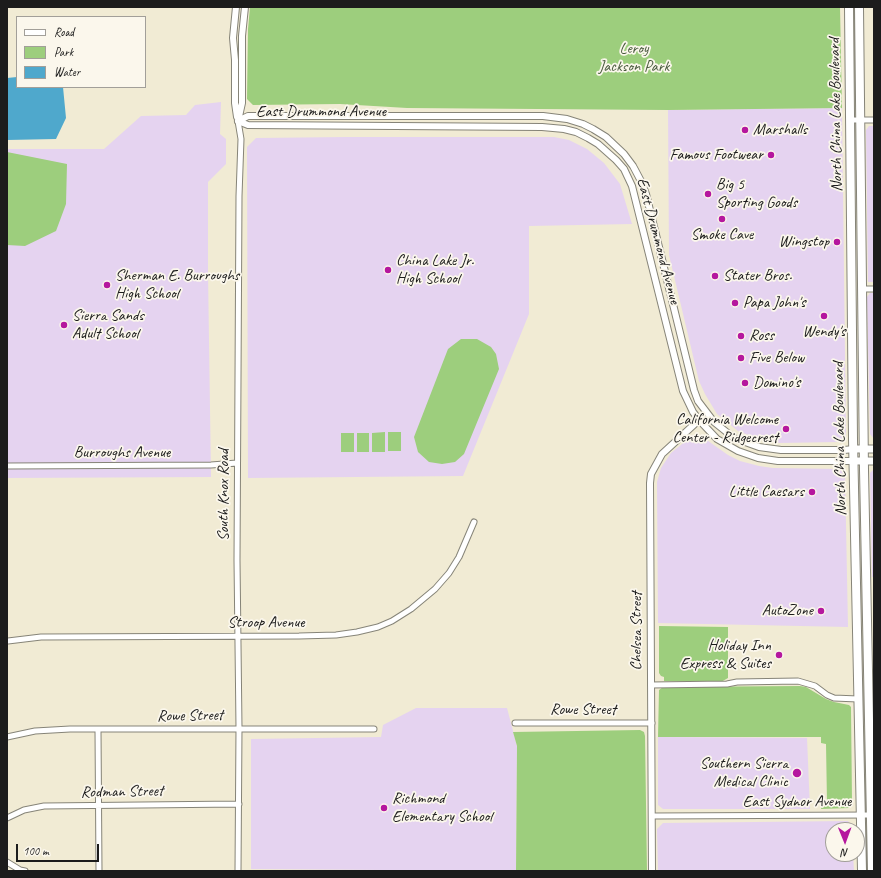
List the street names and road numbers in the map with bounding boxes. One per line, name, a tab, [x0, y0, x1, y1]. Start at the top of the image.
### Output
street label: North China Lake Boulevard	[825, 38, 847, 192]
street label: East Drummond Avenue	[256, 102, 386, 122]
street label: East Drummond Avenue	[632, 176, 684, 306]
street label: North China Lake Boulevard	[829, 362, 851, 516]
street label: Burroughs Avenue	[74, 443, 170, 463]
street label: South Knox Road	[214, 449, 234, 541]
street label: Chelsea Street	[627, 592, 647, 670]
street label: Stroop Avenue	[227, 613, 305, 633]
street label: Rowe Street	[550, 700, 616, 720]
street label: Rowe Street	[157, 706, 223, 726]
street label: Rodman Street	[81, 782, 163, 802]
street label: East Sydnor Avenue	[743, 792, 851, 812]

